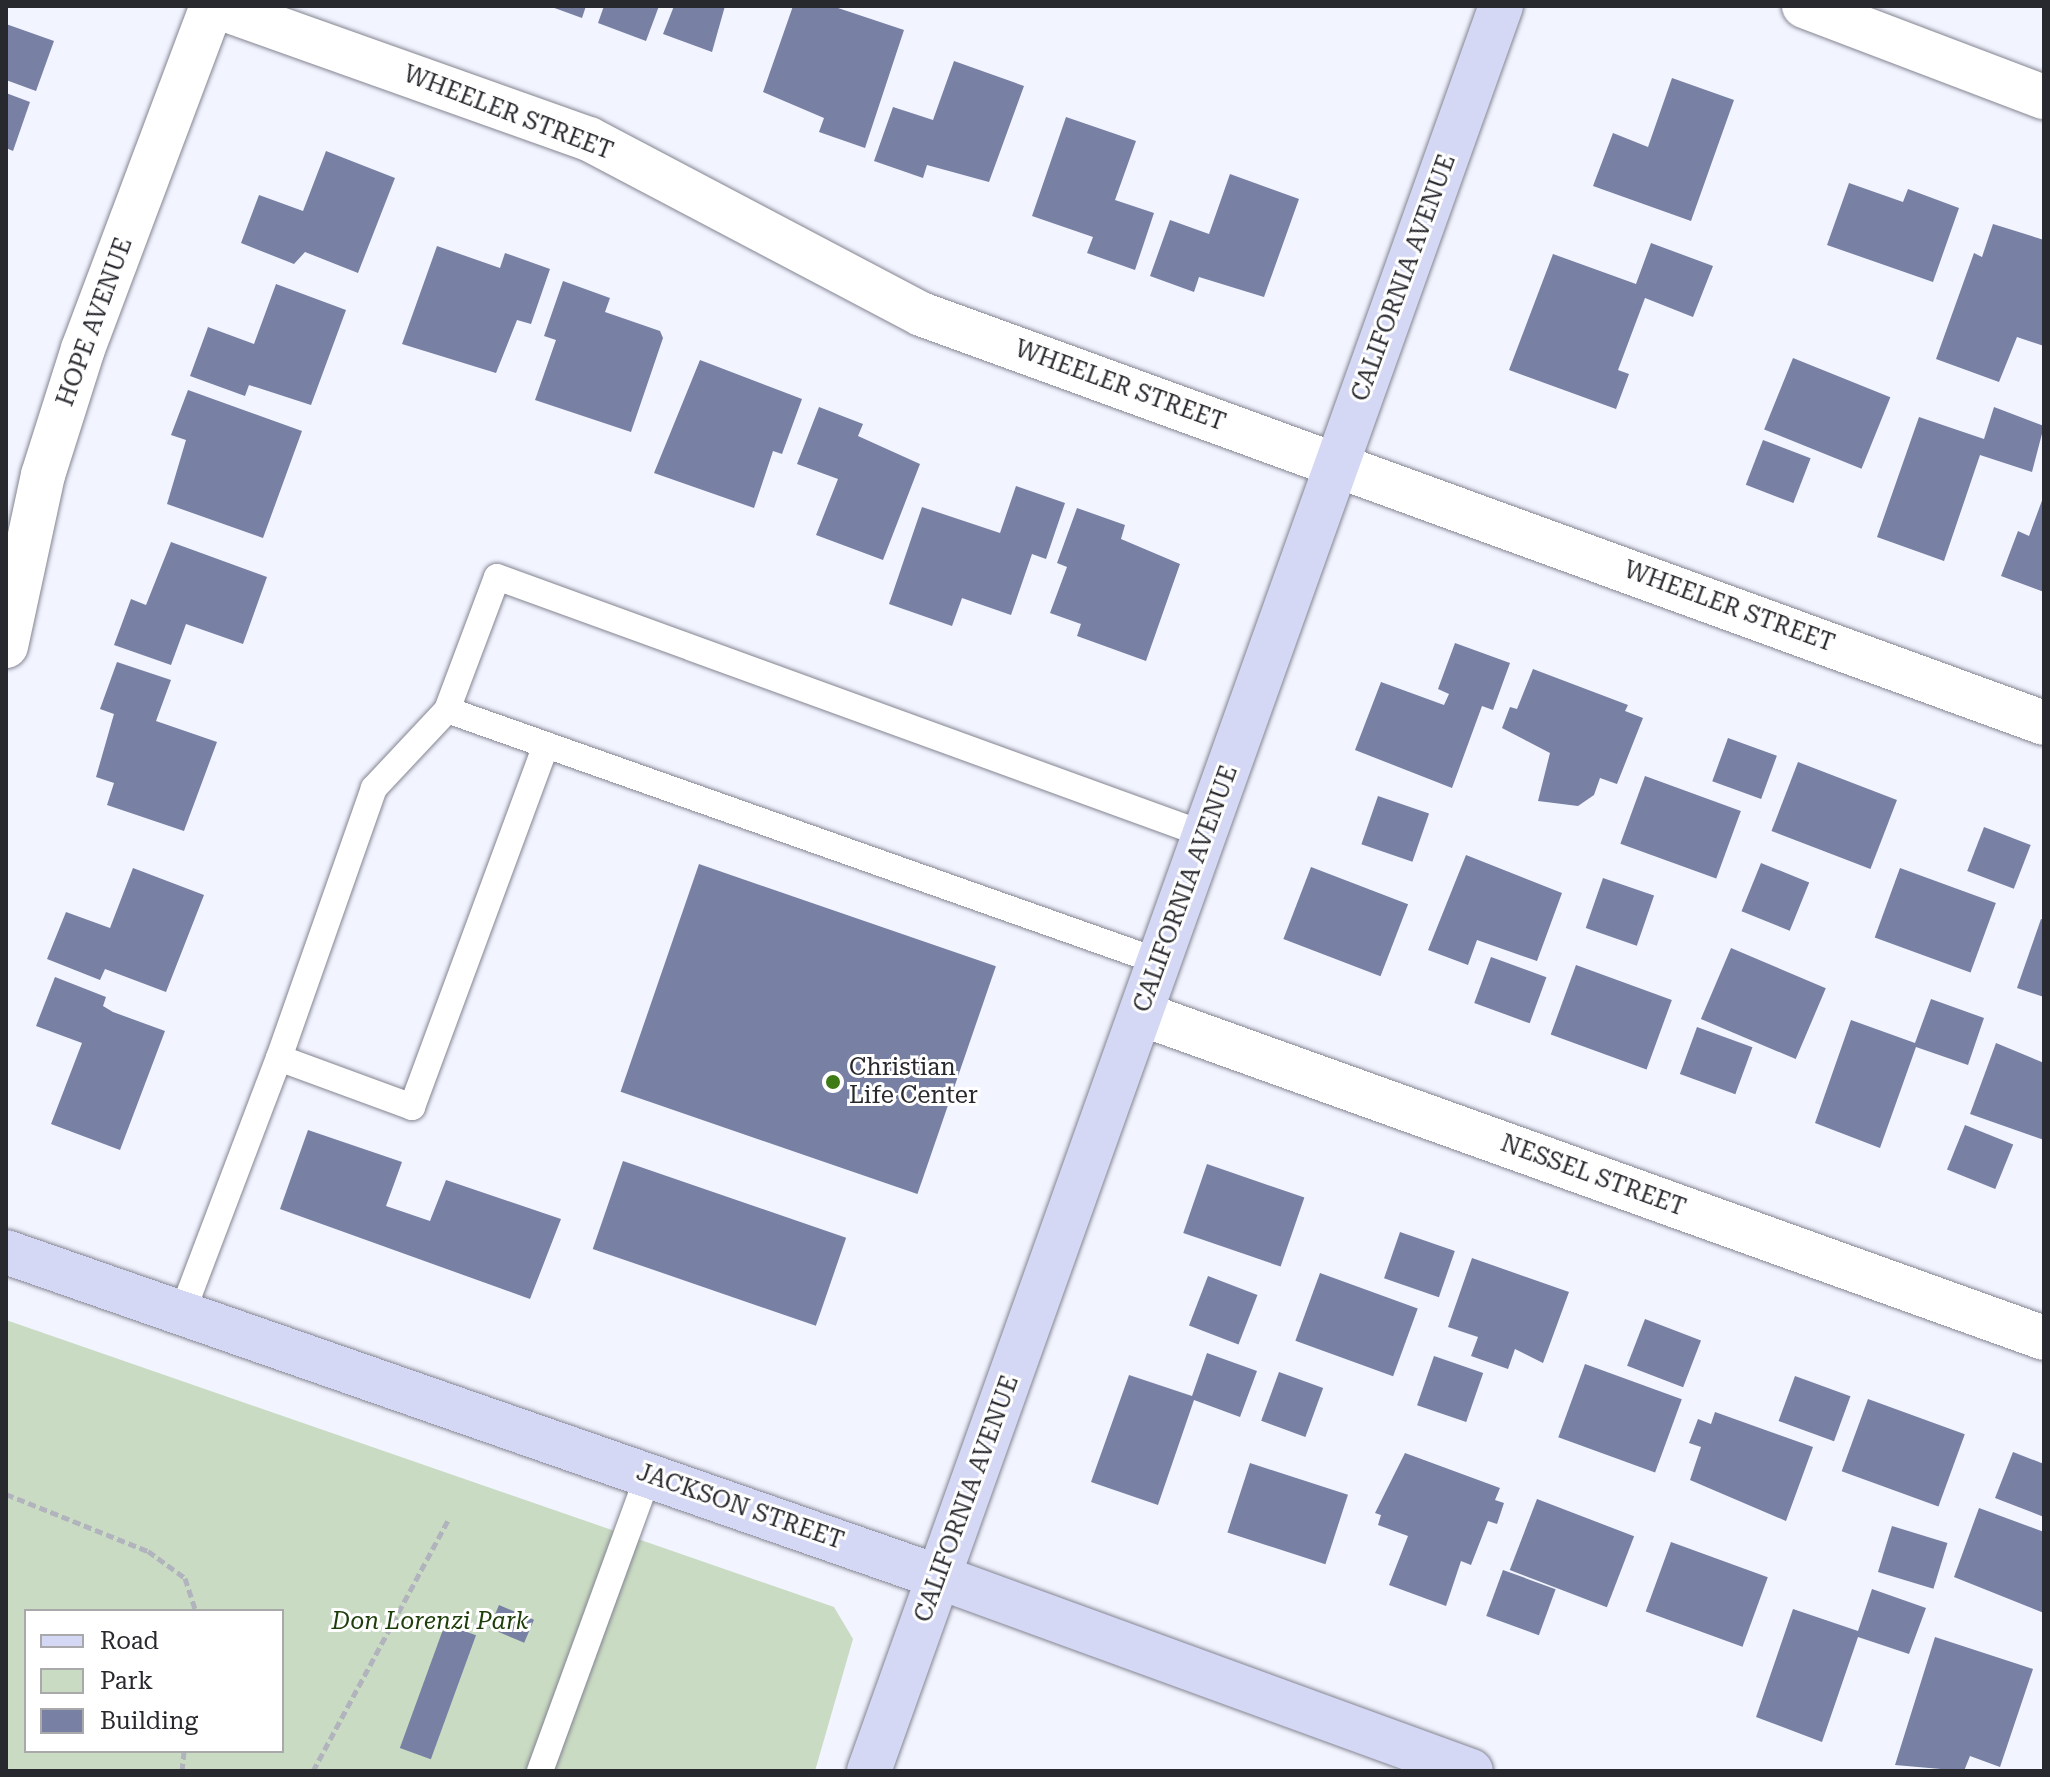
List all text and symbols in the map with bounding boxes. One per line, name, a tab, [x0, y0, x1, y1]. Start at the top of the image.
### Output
street label: WHEELER STREET	[399, 60, 617, 166]
street label: CALIFORNIA AVENUE	[1346, 151, 1462, 405]
street label: HOPE AVENUE	[51, 234, 139, 410]
street label: WHEELER STREET	[1011, 335, 1229, 437]
street label: WHEELER STREET	[1620, 556, 1838, 658]
street label: CALIFORNIA AVENUE	[1128, 762, 1244, 1016]
place label: Christian Life Center	[849, 1054, 978, 1110]
marker: Christian Life Center	[824, 1073, 842, 1091]
street label: NESSEL STREET	[1497, 1129, 1689, 1223]
street label: CALIFORNIA AVENUE	[909, 1372, 1025, 1626]
street label: JACKSON STREET	[633, 1458, 847, 1556]
park label: Don Lorenzi Park	[332, 1608, 528, 1636]
legend	[24, 1609, 284, 1753]
text: Road	[100, 1627, 159, 1655]
text: Park	[100, 1667, 153, 1695]
text: Building	[100, 1707, 198, 1735]

